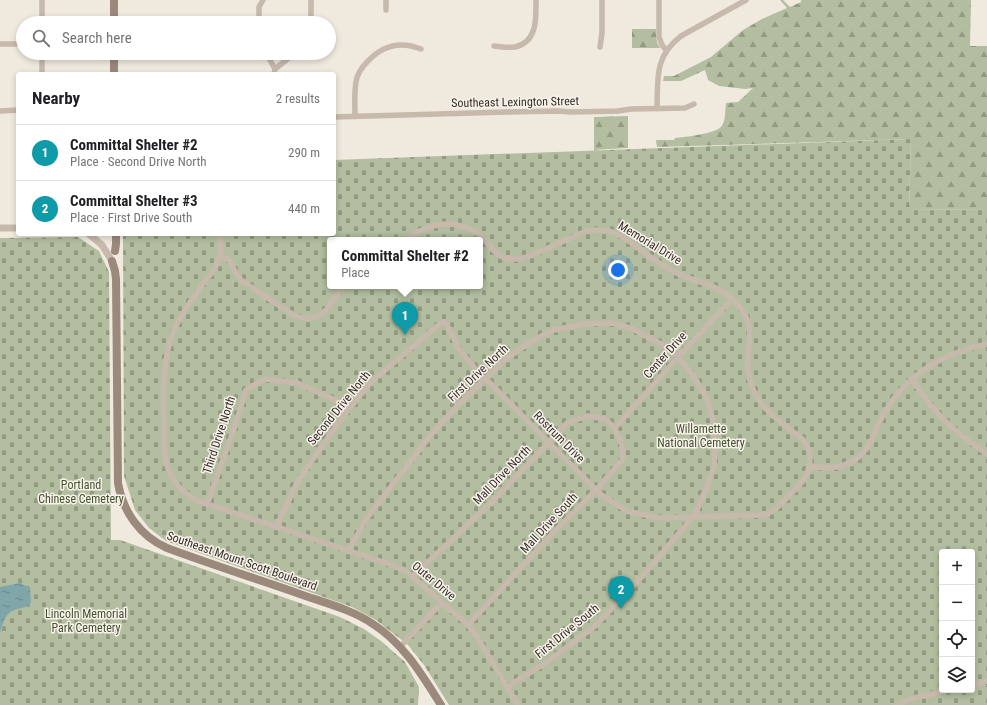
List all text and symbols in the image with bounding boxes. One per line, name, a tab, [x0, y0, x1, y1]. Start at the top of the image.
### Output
search box	[16, 16, 336, 60]
icon: search	[30, 27, 52, 49]
text: Search here	[62, 29, 132, 47]
text: Nearby	[32, 88, 80, 108]
text: 2 results	[276, 91, 320, 106]
street label: Southeast Lexington Street	[451, 94, 579, 110]
text: Committal Shelter #2	[70, 136, 198, 154]
text: 1	[42, 145, 48, 160]
text: 290 m	[288, 145, 320, 160]
text: Place · Second Drive North	[70, 154, 207, 169]
text: Committal Shelter #3	[70, 192, 198, 210]
text: 2	[42, 201, 48, 216]
text: 440 m	[288, 201, 320, 216]
text: Place · First Drive South	[70, 210, 192, 225]
street label: Memorial Drive	[616, 219, 685, 268]
popup	[327, 237, 483, 289]
text: Committal Shelter #2	[341, 247, 469, 265]
your location	[608, 260, 628, 280]
text: Place	[341, 265, 370, 280]
pin: 1	[392, 302, 418, 335]
street label: Center Drive	[640, 329, 690, 381]
street label: First Drive North	[445, 341, 511, 405]
street label: Second Drive North	[305, 368, 373, 448]
street label: Third Drive North	[200, 394, 238, 475]
street label: Rostrum Drive	[531, 409, 588, 466]
park label: Willamette National Cemetery	[657, 422, 745, 450]
street label: Mall Drive North	[470, 442, 534, 507]
park label: Portland Chinese Cemetery	[38, 478, 124, 506]
street label: Mall Drive South	[518, 490, 581, 556]
street label: Southeast Mount Scott Boulevard	[165, 529, 319, 593]
map controls	[939, 549, 975, 693]
button: +	[939, 549, 975, 585]
street label: Outer Drive	[409, 559, 459, 603]
pin: 2	[608, 576, 634, 609]
button: −	[939, 585, 975, 621]
street label: First Drive South	[532, 601, 602, 661]
park label: Lincoln Memorial Park Cemetery	[45, 607, 127, 635]
button: locate	[939, 621, 975, 657]
button: layers	[939, 657, 975, 693]

